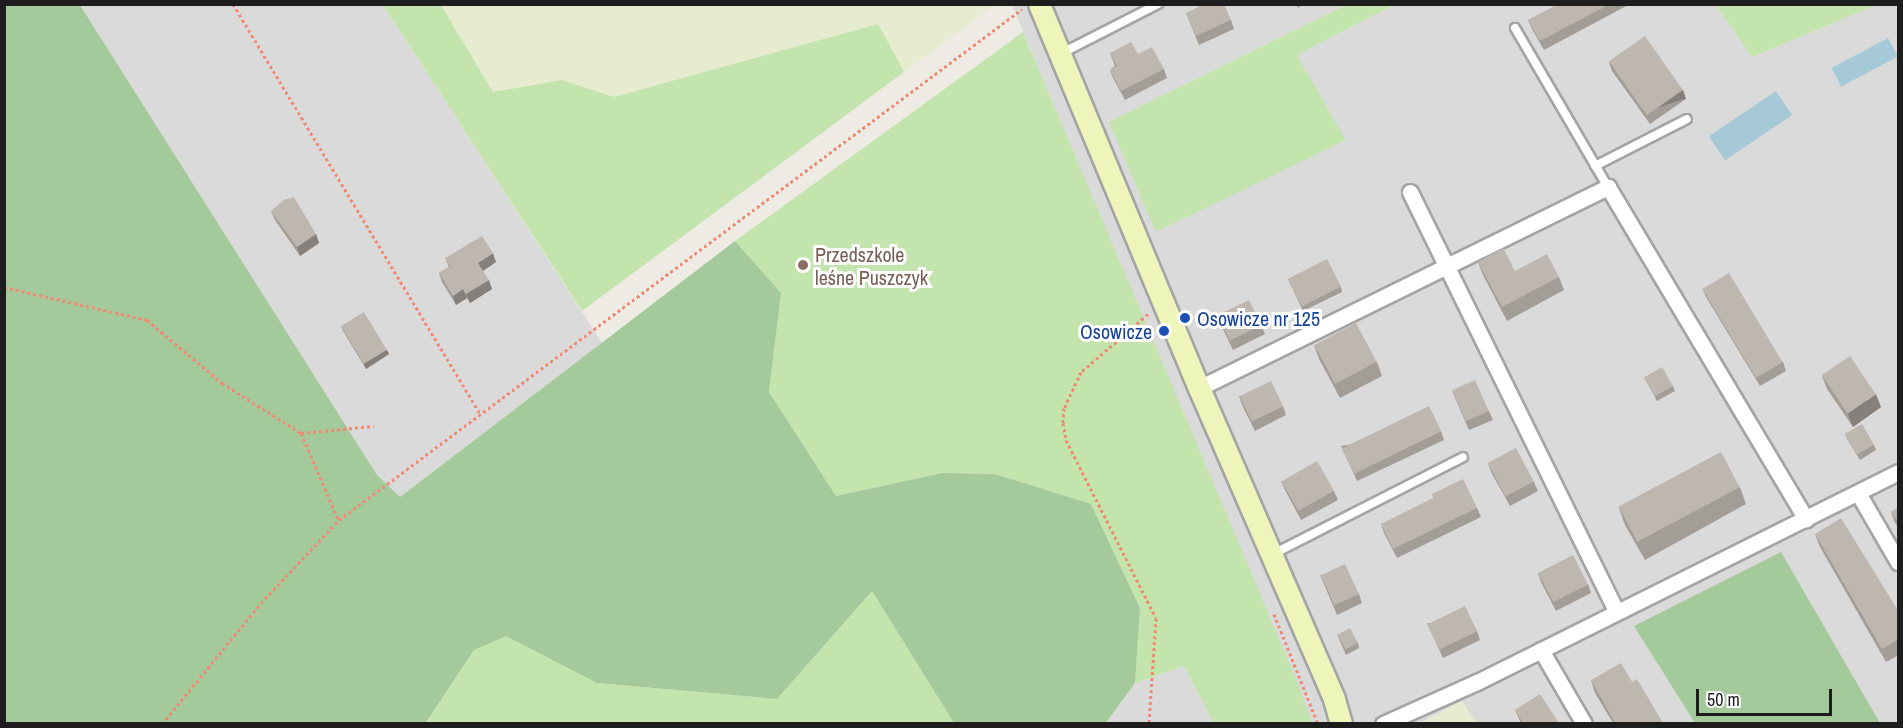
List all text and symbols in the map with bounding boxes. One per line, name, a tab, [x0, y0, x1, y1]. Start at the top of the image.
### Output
place label: Przedszkole leśne Puszczyk	[815, 242, 928, 289]
marker: Przedszkole leśne Puszczyk	[796, 258, 810, 272]
place label: Osowicze nr 125	[1197, 306, 1320, 330]
marker: Osowicze nr 125	[1178, 311, 1192, 325]
place label: Osowicze	[1080, 319, 1152, 343]
marker: Osowicze	[1157, 324, 1171, 338]
scale bar	[1699, 677, 1836, 715]
text: 50 m	[1707, 687, 1740, 712]

